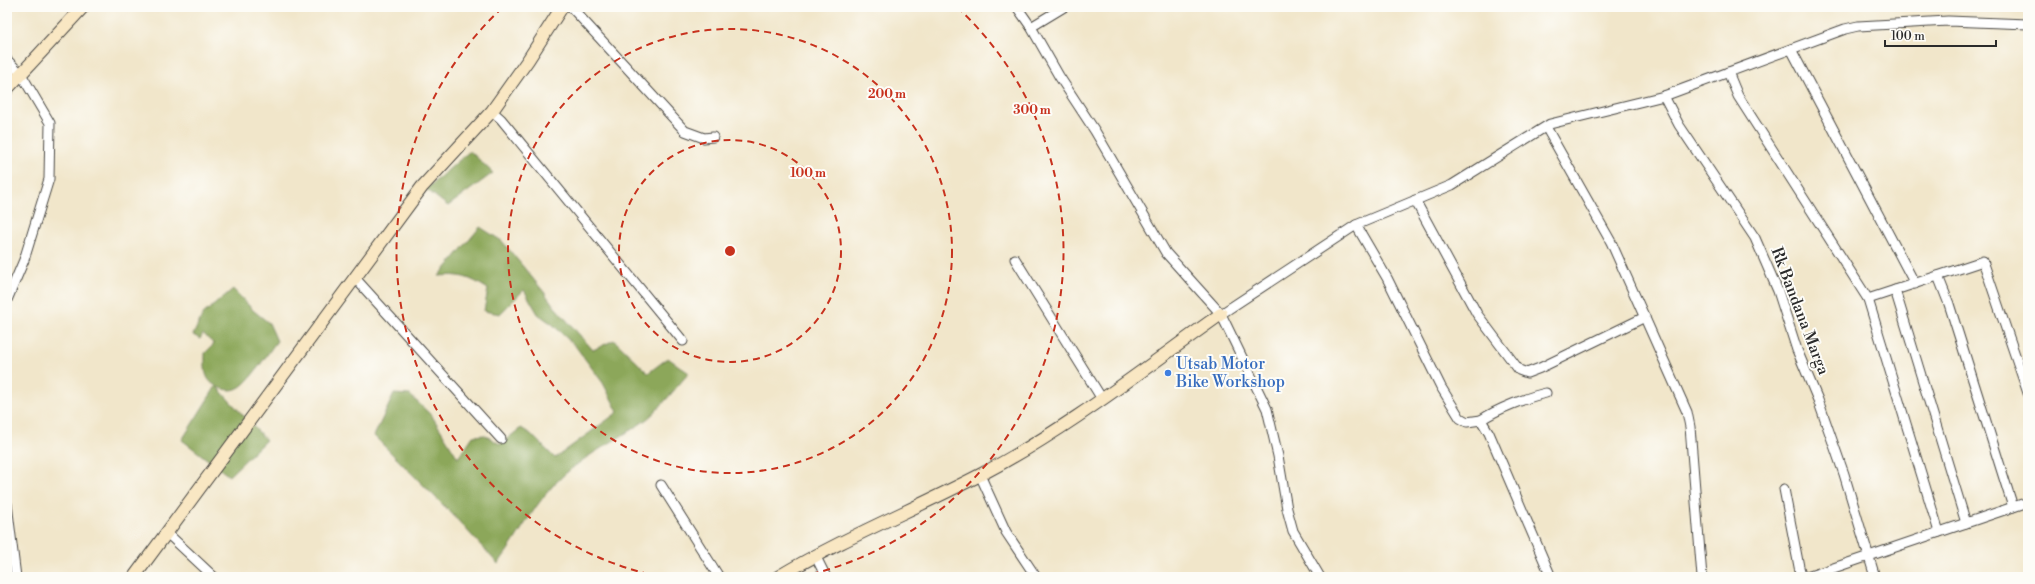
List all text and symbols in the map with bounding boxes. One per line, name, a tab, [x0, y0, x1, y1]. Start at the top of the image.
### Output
scale bar	[1885, 22, 1996, 48]
text: 100 m	[1891, 29, 1925, 44]
text: 200 m	[868, 87, 906, 102]
text: 300 m	[1013, 103, 1051, 118]
text: 100 m	[790, 166, 826, 181]
centre of rings	[723, 244, 737, 258]
street label: Rk Bandana Marga	[1766, 244, 1834, 378]
place label: Utsab Motor Bike Workshop	[1175, 354, 1285, 392]
marker: Utsab Motor Bike Workshop	[1163, 368, 1173, 378]

